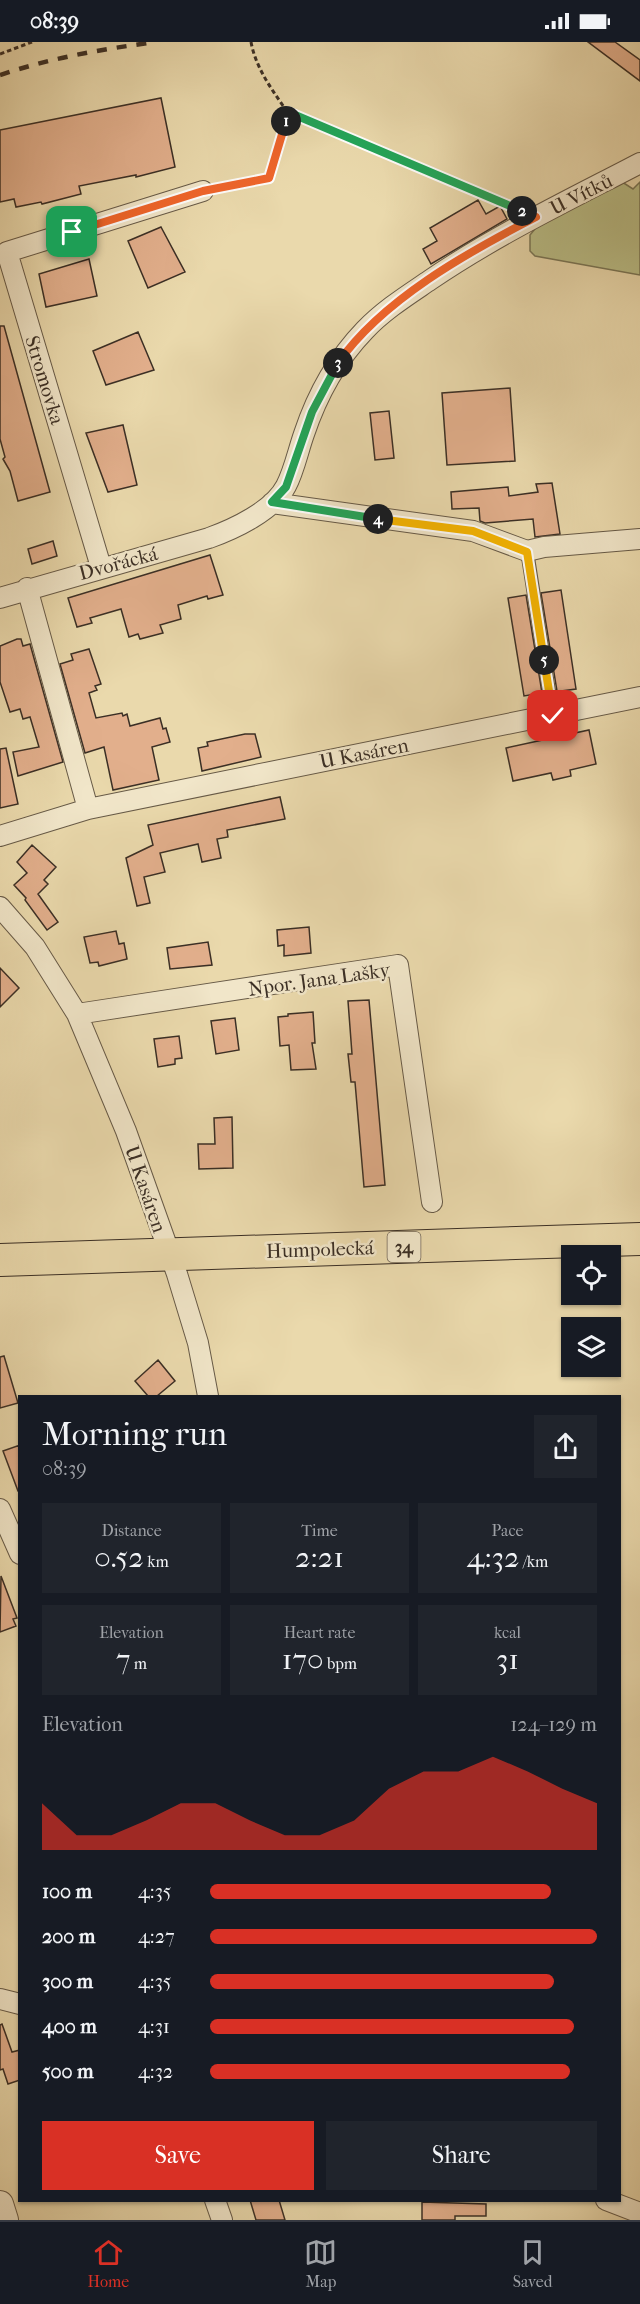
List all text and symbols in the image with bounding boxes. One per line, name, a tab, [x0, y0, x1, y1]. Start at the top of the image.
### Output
text: 08:39	[30, 8, 79, 34]
pin: 1	[271, 106, 301, 136]
text: 1	[283, 111, 289, 130]
street label: U Vítků	[546, 169, 617, 220]
pin: 2	[507, 196, 537, 226]
text: 2	[518, 201, 526, 220]
pin	[46, 206, 97, 257]
icon: arrive	[55, 215, 88, 248]
street label: Stromovka	[20, 333, 69, 428]
pin: 3	[323, 348, 353, 378]
text: 3	[335, 353, 341, 372]
pin: 4	[363, 504, 393, 534]
text: 4	[373, 509, 383, 528]
street label: Dvořácká	[76, 542, 161, 585]
pin: 5	[529, 645, 559, 675]
text: 5	[541, 650, 547, 669]
pin	[527, 690, 578, 741]
icon: check	[536, 699, 569, 732]
street label: U Kasáren	[318, 734, 411, 773]
street label: Npor. Jana Lašky	[247, 958, 393, 1001]
street label: U Kasáren	[120, 1143, 171, 1236]
road number: 34	[388, 1232, 420, 1262]
street label: Humpolecká	[266, 1236, 375, 1263]
map controls	[561, 1245, 621, 1377]
button: locate	[561, 1245, 621, 1305]
button: layers	[561, 1317, 621, 1377]
text: Morning run	[42, 1415, 227, 1454]
button: share	[534, 1415, 597, 1478]
text: 08:39	[42, 1457, 87, 1480]
text: Distance	[101, 1521, 162, 1540]
text: Time	[301, 1521, 338, 1540]
text: Pace	[492, 1521, 523, 1540]
text: 0.52	[94, 1540, 144, 1575]
text: 2:21	[295, 1540, 344, 1575]
text: 4:32	[467, 1540, 519, 1575]
text: km	[144, 1552, 169, 1571]
text: /km	[519, 1552, 548, 1571]
text: Elevation	[99, 1623, 164, 1642]
text: Heart rate	[284, 1623, 355, 1642]
text: kcal	[494, 1623, 521, 1642]
text: 7	[116, 1642, 130, 1677]
text: 170	[282, 1642, 323, 1677]
text: 31	[496, 1642, 519, 1677]
text: m	[130, 1654, 147, 1673]
text: bpm	[323, 1654, 357, 1673]
text: Elevation	[42, 1713, 123, 1736]
text: 124–129 m	[510, 1713, 597, 1736]
text: 100 m	[42, 1880, 92, 1903]
text: 4:35	[138, 1880, 172, 1903]
text: 200 m	[42, 1925, 95, 1948]
text: 4:27	[138, 1925, 175, 1948]
text: 300 m	[42, 1970, 93, 1993]
text: 4:35	[138, 1970, 172, 1993]
text: 400 m	[42, 2015, 97, 2038]
text: 4:31	[138, 2015, 170, 2038]
text: 500 m	[42, 2060, 94, 2083]
text: 4:32	[138, 2060, 173, 2083]
button: Save	[42, 2121, 314, 2190]
button: Share	[326, 2121, 597, 2190]
tab: Home	[88, 2236, 129, 2291]
tab: Map	[304, 2236, 337, 2291]
tab: Saved	[513, 2236, 552, 2291]

